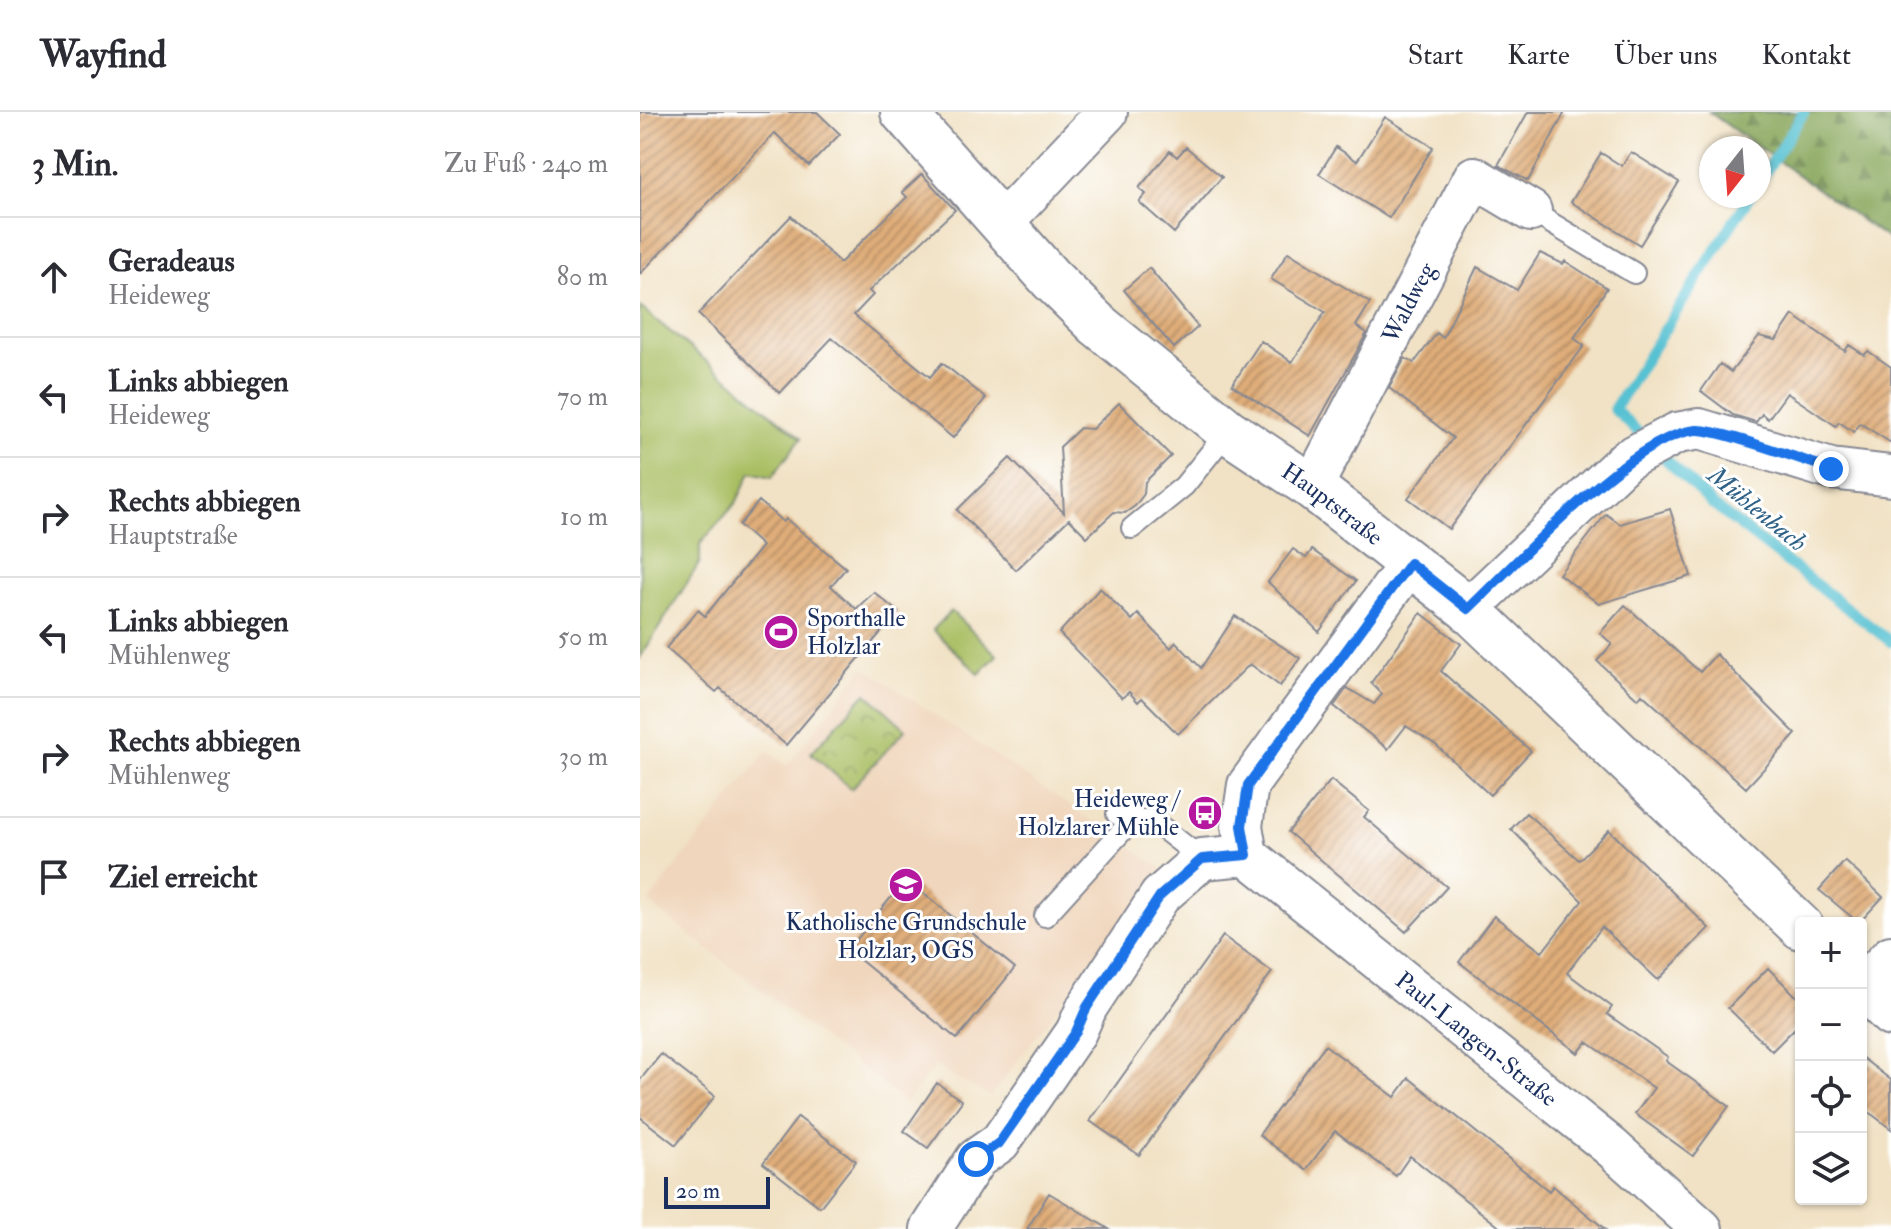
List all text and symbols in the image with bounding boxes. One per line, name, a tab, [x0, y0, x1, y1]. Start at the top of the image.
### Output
text: Wayfind	[40, 31, 166, 79]
text: Start	[1408, 38, 1463, 73]
text: Karte	[1507, 38, 1570, 73]
text: Über uns	[1614, 38, 1717, 73]
text: Kontakt	[1761, 38, 1851, 73]
north arrow	[1699, 136, 1771, 208]
text: 3 Min.	[32, 143, 118, 186]
text: Zu Fuß · 240 m	[444, 148, 608, 180]
text: Geradeaus	[108, 243, 235, 280]
icon: ahead	[32, 255, 76, 299]
street label: Waldweg	[1374, 256, 1443, 349]
text: 80 m	[557, 261, 608, 293]
text: Heideweg	[108, 280, 210, 312]
text: Links abbiegen	[108, 363, 289, 400]
icon: left	[32, 375, 76, 419]
text: 70 m	[557, 381, 608, 413]
text: Heideweg	[108, 400, 210, 432]
route end	[1813, 451, 1849, 487]
street label: Hauptstraße	[1276, 456, 1389, 552]
water label: Mühlenbach	[1699, 458, 1813, 559]
text: Rechts abbiegen	[108, 483, 301, 520]
icon: right	[32, 495, 76, 539]
text: 10 m	[560, 501, 608, 533]
text: Hauptstraße	[108, 520, 238, 552]
text: Links abbiegen	[108, 603, 289, 640]
place label: Sporthalle Holzlar	[807, 603, 905, 662]
sports icon: Sporthalle Holzlar	[762, 613, 800, 651]
icon: left	[32, 615, 76, 659]
text: 50 m	[558, 621, 608, 653]
text: Mühlenweg	[108, 640, 230, 672]
text: Rechts abbiegen	[108, 723, 301, 760]
icon: right	[32, 735, 76, 779]
text: 30 m	[559, 741, 608, 773]
text: Mühlenweg	[108, 760, 230, 792]
place label: Heideweg / Holzlarer Mühle	[1018, 784, 1182, 843]
bus stop icon: Heideweg / Holzlarer Mühle	[1186, 794, 1224, 832]
icon: arrive	[32, 855, 76, 899]
text: Ziel erreicht	[108, 859, 257, 896]
school or university icon: Katholische Grundschule Holzlar, OGS	[887, 866, 925, 904]
place label: Katholische Grundschule Holzlar, OGS	[785, 907, 1027, 966]
map controls	[1795, 917, 1867, 1205]
button: +	[1795, 917, 1867, 989]
street label: Paul-Langen-Straße	[1389, 965, 1564, 1113]
button: −	[1795, 989, 1867, 1061]
button: locate	[1795, 1061, 1867, 1133]
button: layers	[1795, 1133, 1867, 1205]
route start	[958, 1141, 994, 1177]
scale bar	[664, 1173, 770, 1209]
text: 20 m	[676, 1177, 720, 1205]

